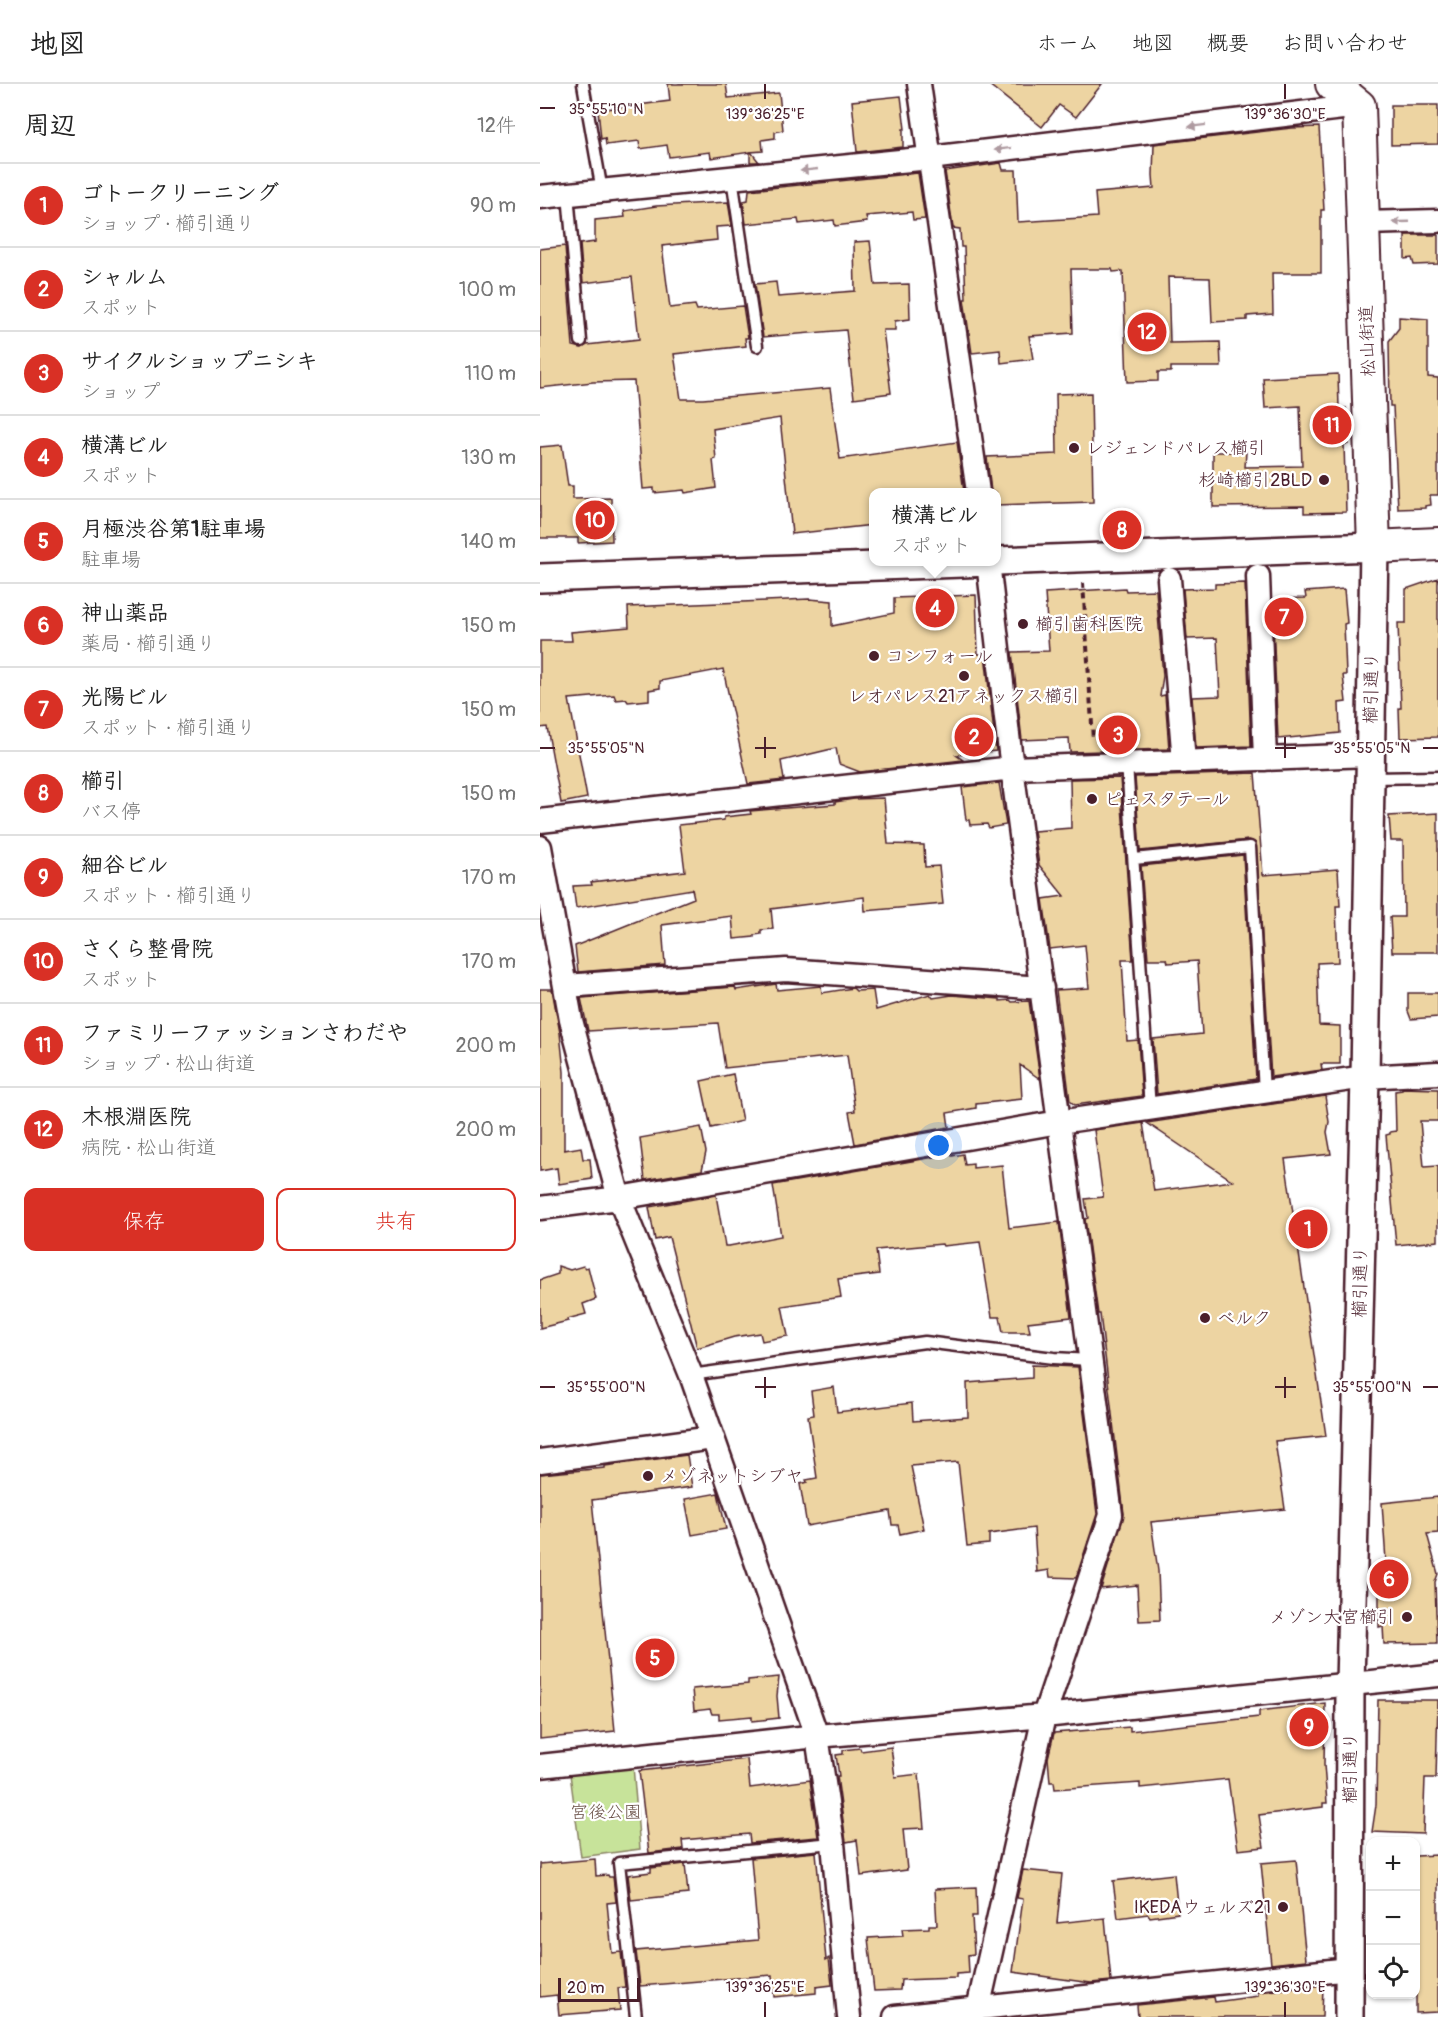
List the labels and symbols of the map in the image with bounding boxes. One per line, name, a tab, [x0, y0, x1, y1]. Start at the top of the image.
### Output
text: 35°55'10"N	[569, 100, 643, 119]
text: 139°36'25"E	[725, 105, 805, 124]
text: 139°36'30"E	[1244, 105, 1326, 124]
one-way arrow	[1187, 121, 1206, 130]
one-way arrow	[994, 144, 1013, 154]
one-way arrow	[800, 165, 819, 175]
one-way arrow	[1391, 217, 1410, 227]
street label: 松山街道	[1355, 305, 1380, 377]
pin: 12	[1128, 310, 1166, 354]
pin: 11	[1312, 402, 1352, 448]
place label: レジェンドパレス櫛引	[1086, 437, 1266, 460]
marker: レジェンドパレス櫛引	[1067, 441, 1081, 455]
place label: 杉崎櫛引2BLD	[1198, 469, 1312, 492]
marker: 杉崎櫛引2BLD	[1317, 473, 1331, 487]
pin: 10	[576, 498, 614, 542]
pin: 8	[1102, 508, 1142, 552]
pin: 4	[916, 586, 954, 630]
pin: 7	[1264, 594, 1304, 640]
place label: 櫛引歯科医院	[1035, 613, 1143, 636]
marker: 櫛引歯科医院	[1016, 617, 1030, 631]
place label: コンフォール	[886, 645, 993, 668]
marker: コンフォール	[867, 649, 881, 663]
street label: 櫛引通り	[1359, 652, 1384, 724]
marker: レオパレス21アネックス櫛引	[957, 669, 971, 683]
place label: レオパレス21アネックス櫛引	[848, 685, 1080, 708]
pin: 3	[1098, 712, 1138, 758]
pin: 2	[954, 714, 994, 760]
text: 35°55'05"N	[568, 739, 644, 758]
text: 35°55'05"N	[1334, 739, 1410, 758]
place label: ピェスタテール	[1104, 788, 1229, 811]
marker: ピェスタテール	[1085, 792, 1099, 806]
your location	[924, 1131, 953, 1160]
pin: 1	[1288, 1206, 1328, 1252]
street label: 櫛引通り	[1348, 1246, 1373, 1318]
place label: ベルク	[1217, 1307, 1271, 1330]
marker: ベルク	[1198, 1311, 1212, 1325]
text: 35°55'00"N	[566, 1378, 646, 1397]
text: 35°55'00"N	[1332, 1378, 1412, 1397]
place label: メゾネットシブヤ	[660, 1465, 803, 1488]
marker: メゾネットシブヤ	[641, 1469, 655, 1483]
pin: 6	[1370, 1556, 1408, 1602]
place label: メゾン大宮櫛引	[1269, 1606, 1395, 1629]
marker: メゾン大宮櫛引	[1400, 1610, 1414, 1624]
pin: 5	[636, 1636, 674, 1680]
pin: 9	[1290, 1704, 1328, 1750]
street label: 櫛引通り	[1339, 1732, 1362, 1804]
park label: 宮後公園	[570, 1801, 642, 1824]
place label: IKEDAウェルズ21	[1134, 1896, 1271, 1919]
marker: IKEDAウェルズ21	[1276, 1900, 1290, 1914]
scale bar	[558, 1975, 640, 2002]
text: 139°36'25"E	[725, 1978, 805, 1997]
text: 139°36'30"E	[1244, 1978, 1326, 1997]

